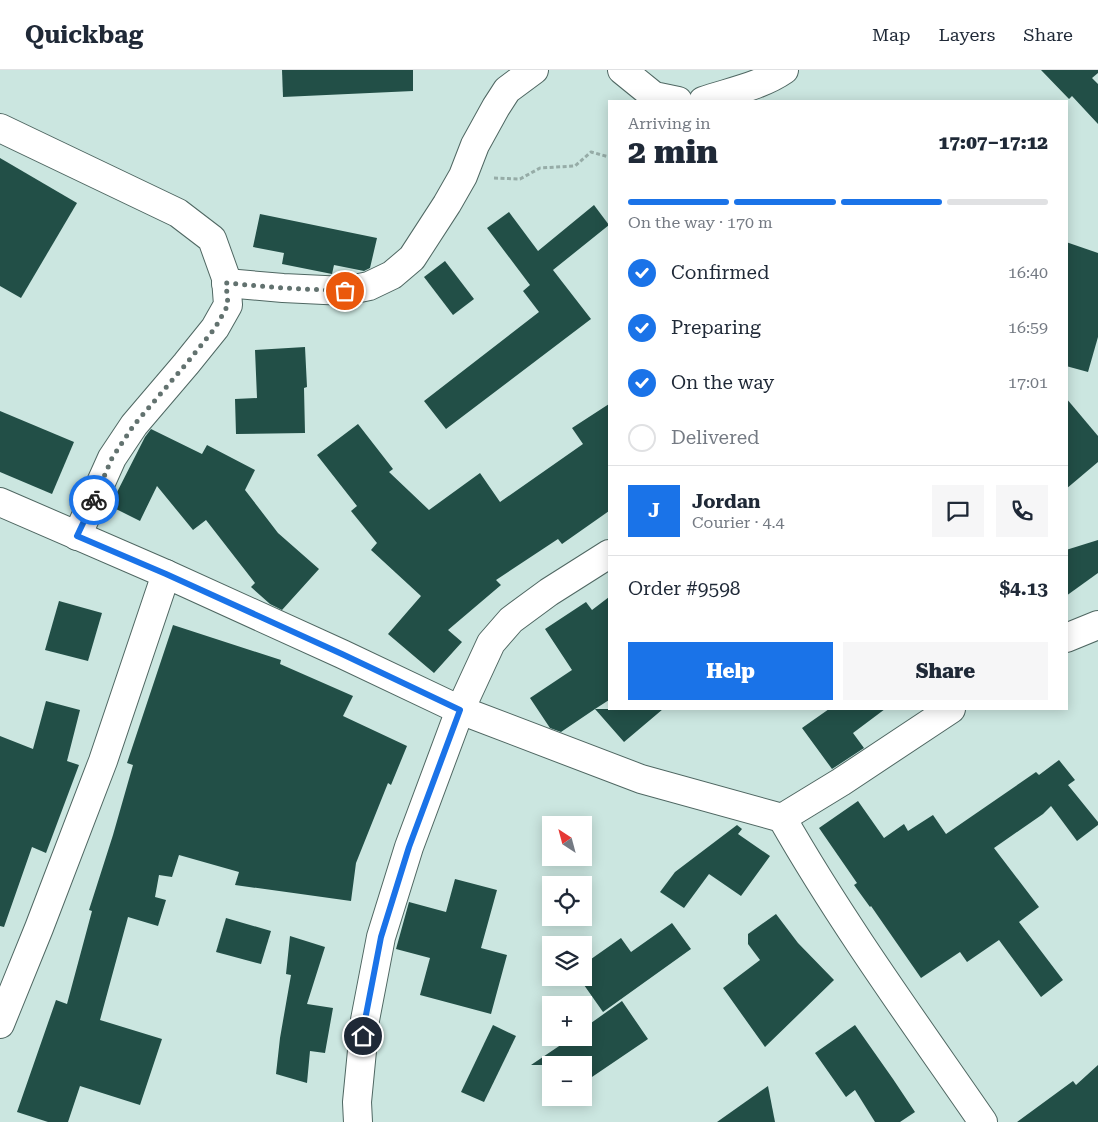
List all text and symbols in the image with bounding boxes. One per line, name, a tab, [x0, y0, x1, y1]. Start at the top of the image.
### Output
text: Quickbag	[25, 21, 143, 49]
text: Map	[872, 24, 911, 45]
text: Layers	[939, 24, 995, 45]
text: Share	[1023, 24, 1073, 45]
text: Arriving in	[628, 114, 711, 133]
text: 17:07–17:12	[939, 131, 1048, 154]
text: 2 min	[628, 133, 718, 171]
text: On the way · 170 m	[628, 213, 773, 232]
icon: check	[628, 259, 656, 287]
text: Confirmed	[671, 261, 769, 284]
text: 16:40	[1008, 263, 1048, 282]
pin	[324, 270, 366, 312]
icon: bag	[331, 277, 359, 305]
icon: check	[628, 314, 656, 342]
text: Preparing	[671, 316, 761, 339]
text: 16:59	[1008, 318, 1048, 337]
icon: check	[628, 369, 656, 397]
text: On the way	[671, 371, 774, 394]
text: 17:01	[1008, 373, 1048, 392]
text: Delivered	[671, 426, 759, 449]
courier	[69, 475, 119, 525]
button: chat	[932, 485, 984, 537]
button: phone	[996, 485, 1048, 537]
icon: bike	[80, 486, 108, 514]
text: Jordan	[692, 490, 761, 513]
text: J	[648, 499, 660, 522]
text: Courier · 4.4	[692, 513, 785, 532]
text: Order #9598	[628, 577, 740, 600]
text: $4.13	[999, 577, 1048, 600]
button: Help	[628, 642, 833, 700]
button: Share	[843, 642, 1048, 700]
north arrow	[542, 816, 592, 866]
map controls	[542, 816, 592, 1106]
button: locate	[542, 876, 592, 926]
button: layers	[542, 936, 592, 986]
button: +	[542, 996, 592, 1046]
pin	[342, 1015, 384, 1057]
icon: home	[349, 1022, 377, 1050]
button: −	[542, 1056, 592, 1106]

